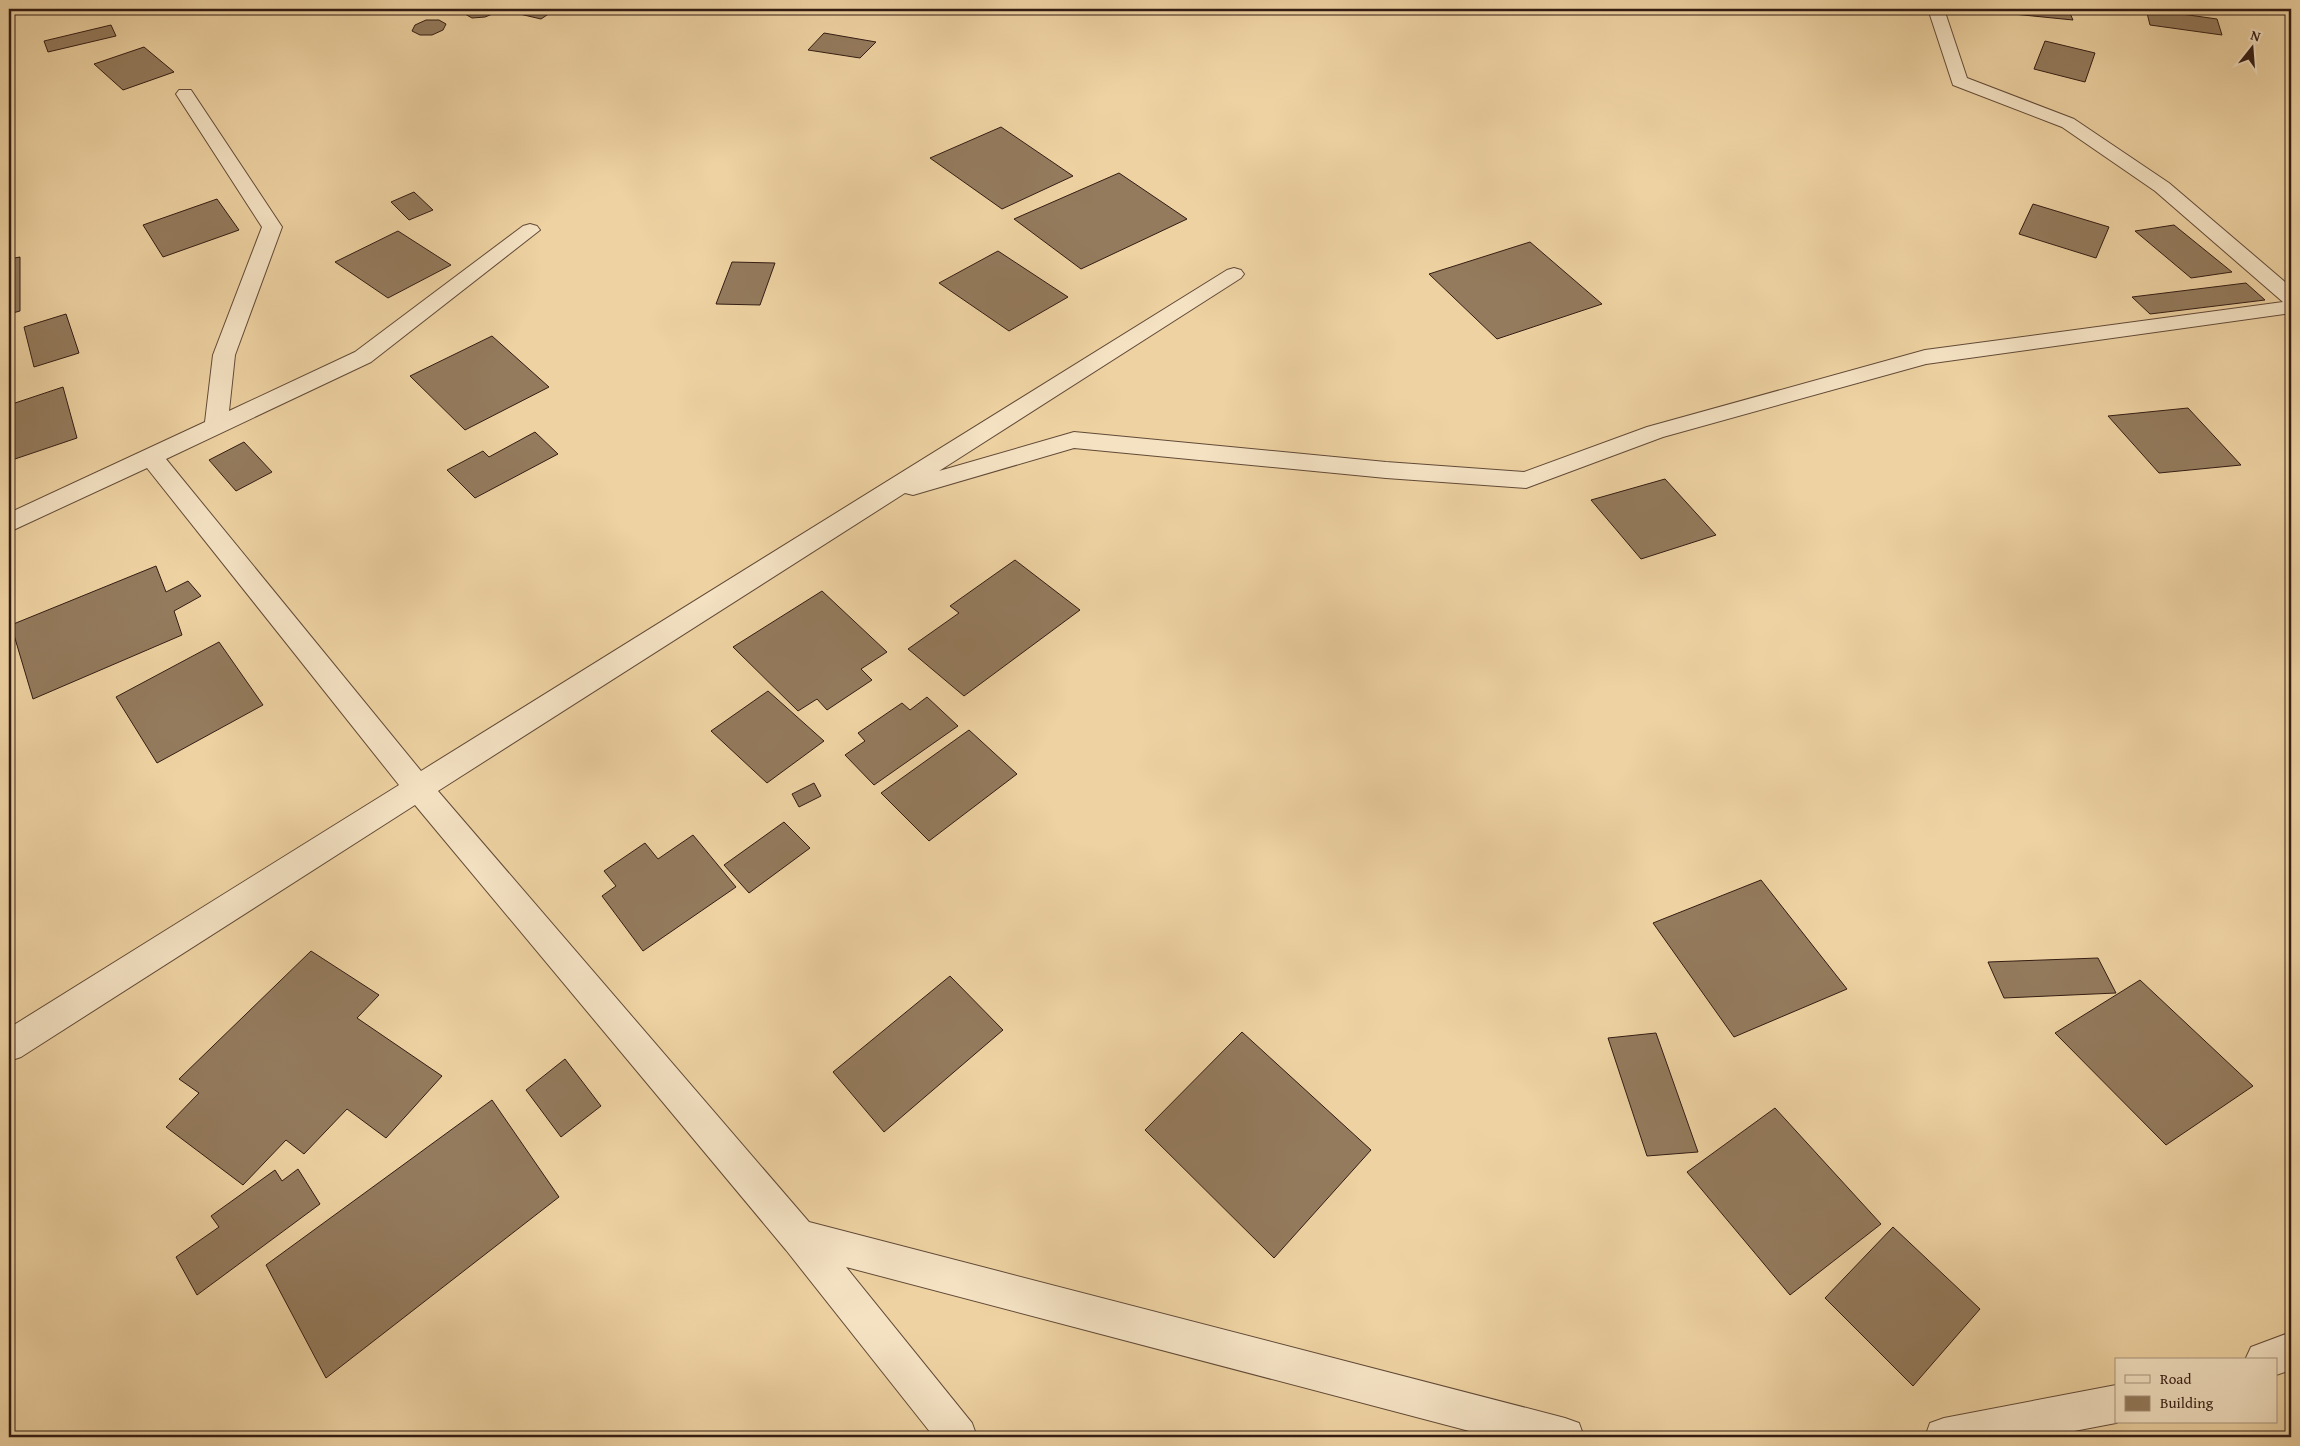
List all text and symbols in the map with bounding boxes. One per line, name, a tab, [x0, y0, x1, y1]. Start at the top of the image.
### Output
north arrow	[2228, 22, 2278, 72]
text: N	[2248, 25, 2264, 47]
legend	[2115, 1358, 2278, 1424]
text: Road	[2160, 1368, 2191, 1389]
text: Building	[2160, 1392, 2214, 1413]

